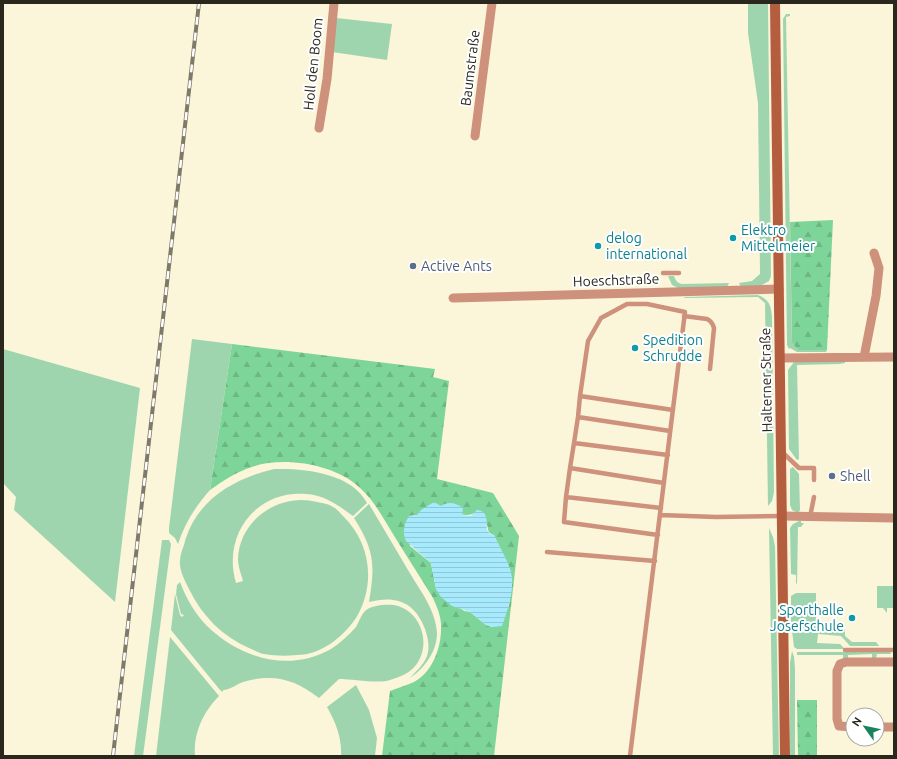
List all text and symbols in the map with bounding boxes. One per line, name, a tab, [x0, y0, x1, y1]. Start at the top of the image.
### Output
street label: Holl den Boom	[300, 17, 326, 111]
street label: Baumstraße	[457, 29, 483, 107]
place label: Elektro Mittelmeier	[741, 222, 816, 254]
place label: delog international	[606, 230, 687, 262]
marker: Elektro Mittelmeier	[728, 233, 738, 243]
marker: delog international	[593, 241, 603, 251]
place label: Active Ants	[421, 258, 492, 274]
marker: Active Ants	[408, 261, 418, 271]
street label: Hoeschstraße	[572, 270, 660, 290]
street label: Halterner Straße	[757, 327, 775, 433]
place label: Spedition Schrudde	[643, 332, 703, 364]
marker: Spedition Schrudde	[630, 343, 640, 353]
place label: Shell	[840, 468, 871, 484]
marker: Shell	[827, 471, 837, 481]
place label: Sporthalle Josefschule	[770, 602, 844, 634]
marker: Sporthalle Josefschule	[847, 613, 857, 623]
north arrow	[845, 707, 885, 747]
text: N	[849, 715, 864, 728]

